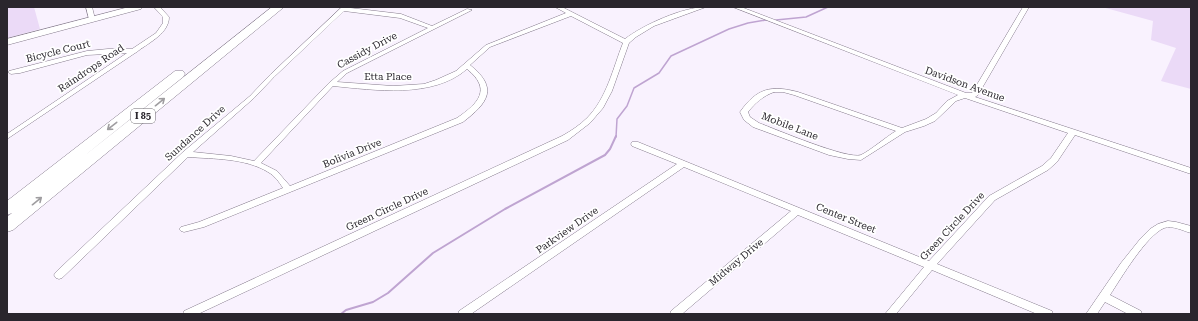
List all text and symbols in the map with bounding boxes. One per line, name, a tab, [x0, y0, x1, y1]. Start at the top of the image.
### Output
street label: Cassidy Drive	[335, 29, 399, 70]
street label: Bicycle Court	[25, 38, 91, 64]
street label: Raindrops Road	[56, 42, 126, 94]
street label: Davidson Avenue	[924, 64, 1007, 104]
street label: Etta Place	[364, 71, 412, 82]
one-way arrow	[155, 98, 166, 106]
street label: Sundance Drive	[163, 103, 228, 163]
road number: I 85	[131, 109, 155, 123]
street label: Mobile Lane	[760, 110, 820, 142]
one-way arrow	[107, 121, 118, 130]
street label: Bolivia Drive	[321, 136, 383, 170]
street label: Green Circle Drive	[344, 185, 430, 233]
street label: Green Circle Drive	[918, 189, 987, 262]
one-way arrow	[32, 197, 42, 206]
street label: Center Street	[814, 201, 878, 235]
street label: Parkview Drive	[534, 204, 601, 256]
street label: Midway Drive	[707, 236, 766, 288]

